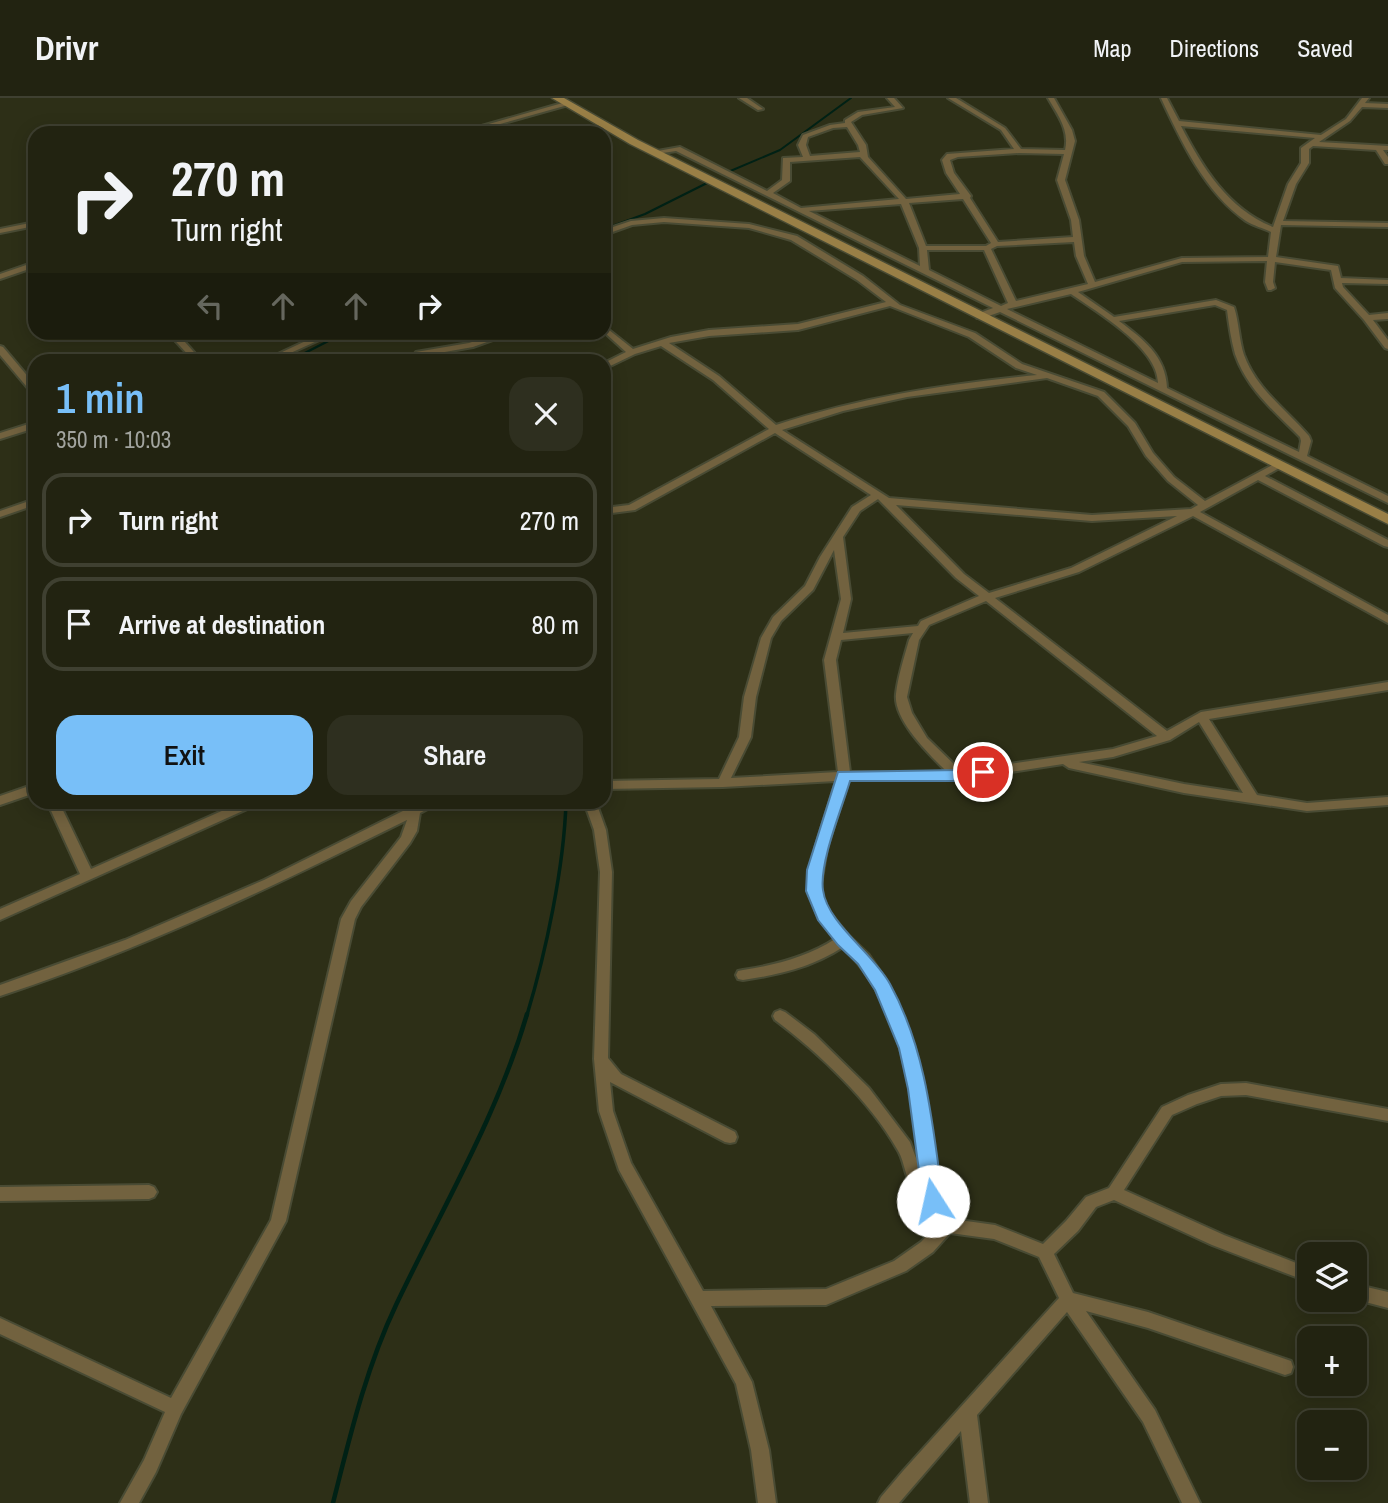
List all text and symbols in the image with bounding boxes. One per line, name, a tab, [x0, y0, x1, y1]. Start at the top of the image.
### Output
text: Drivr	[35, 26, 98, 70]
text: Map	[1093, 32, 1131, 64]
text: Directions	[1169, 32, 1259, 64]
text: Saved	[1297, 32, 1353, 64]
text: 270 m	[171, 145, 285, 211]
icon: right	[56, 154, 147, 245]
text: Turn right	[171, 208, 283, 251]
icon: left	[191, 287, 229, 325]
icon: ahead	[264, 287, 302, 325]
icon: ahead	[337, 287, 375, 325]
icon: right	[410, 287, 448, 325]
text: 1 min	[56, 370, 145, 426]
button: close	[509, 377, 583, 451]
text: 350 m · 10:03	[56, 424, 171, 455]
icon: right	[60, 501, 98, 539]
text: Turn right	[119, 503, 218, 538]
text: 270 m	[520, 503, 579, 538]
icon: arrive	[60, 605, 98, 643]
text: Arrive at destination	[119, 607, 325, 642]
text: 80 m	[532, 607, 579, 642]
button: Exit	[56, 715, 313, 795]
button: Share	[327, 715, 583, 795]
pin	[953, 742, 1013, 802]
icon: arrive	[964, 753, 1002, 791]
position arrow	[896, 1164, 970, 1238]
map controls	[1297, 1242, 1367, 1480]
button: layers	[1297, 1242, 1367, 1312]
button: +	[1297, 1326, 1367, 1396]
button: −	[1297, 1410, 1367, 1480]

